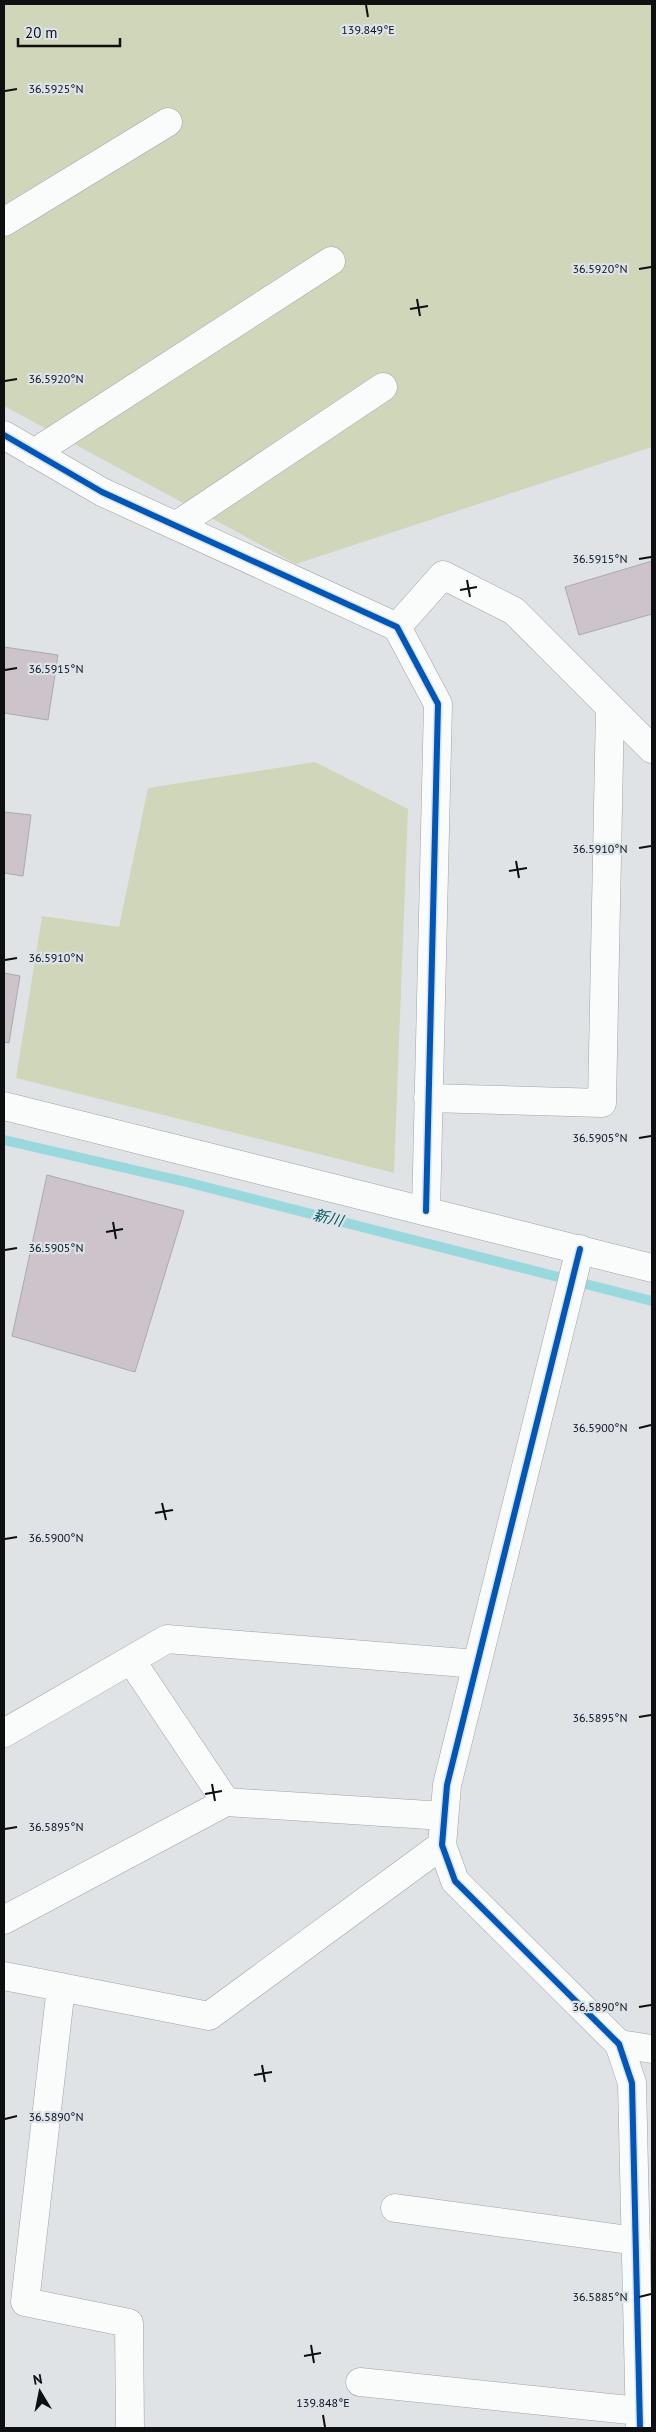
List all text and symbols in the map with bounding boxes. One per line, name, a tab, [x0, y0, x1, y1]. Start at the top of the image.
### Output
scale bar	[18, 15, 120, 47]
text: 139.849°E	[341, 22, 395, 37]
text: 20 m	[25, 23, 58, 42]
text: 36.5925°N	[29, 81, 83, 96]
text: 36.5920°N	[573, 261, 627, 276]
text: 36.5920°N	[29, 371, 83, 386]
text: 36.5915°N	[573, 551, 627, 566]
text: 36.5915°N	[29, 661, 83, 676]
text: 36.5910°N	[573, 841, 627, 856]
text: 36.5910°N	[29, 950, 83, 965]
text: 36.5905°N	[573, 1130, 627, 1145]
water label: 新川	[311, 1205, 347, 1231]
text: 36.5905°N	[29, 1240, 83, 1255]
text: 36.5900°N	[573, 1420, 627, 1435]
text: 36.5900°N	[29, 1530, 83, 1545]
text: 36.5895°N	[573, 1710, 627, 1725]
text: 36.5895°N	[29, 1819, 83, 1834]
text: 36.5890°N	[573, 1999, 627, 2014]
text: 36.5890°N	[29, 2109, 83, 2124]
text: 36.5885°N	[573, 2289, 627, 2304]
north arrow	[15, 2367, 65, 2417]
text: N	[32, 2370, 44, 2389]
text: 139.848°E	[296, 2395, 350, 2410]

